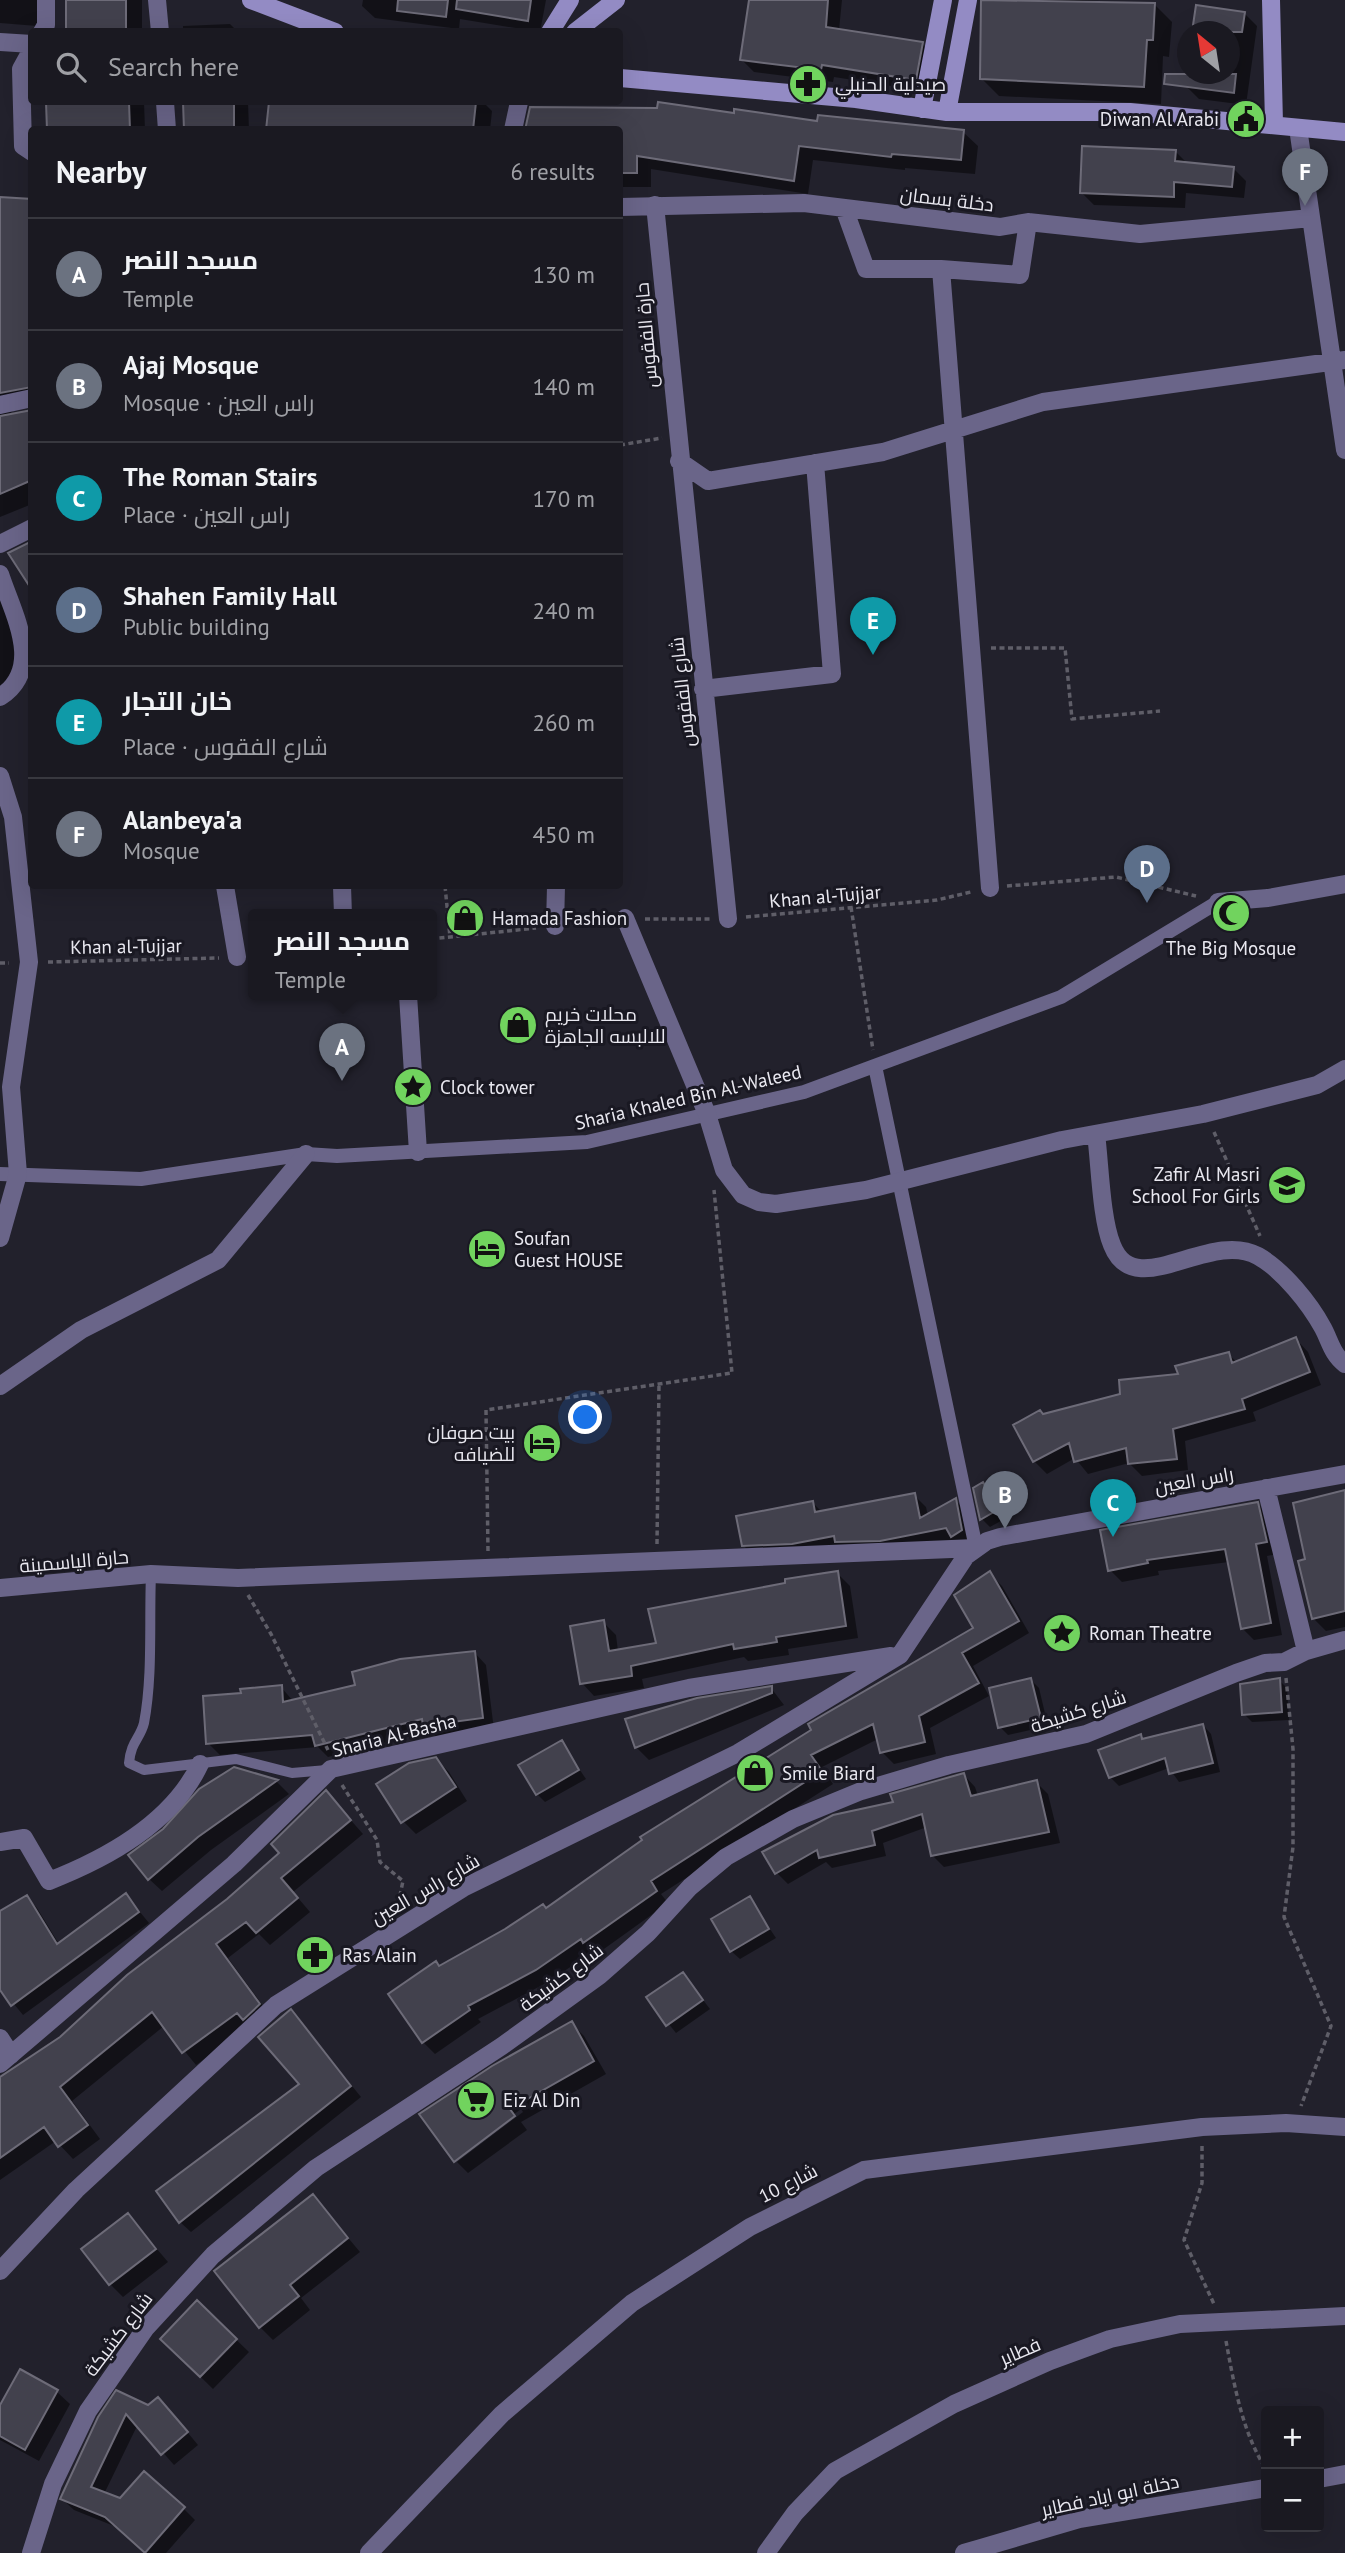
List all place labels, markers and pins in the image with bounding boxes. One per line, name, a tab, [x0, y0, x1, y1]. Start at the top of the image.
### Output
pharmacy icon: صيدلية الحنبلي	[787, 63, 829, 105]
place label: صيدلية الحنبلي	[835, 72, 946, 99]
public building icon: Diwan Al Arabi	[1225, 98, 1267, 140]
place label: Diwan Al Arabi	[1100, 107, 1219, 131]
pin: F	[1282, 148, 1328, 206]
pin: E	[850, 597, 896, 655]
pin: D	[1124, 845, 1170, 903]
mosque icon: The Big Mosque	[1210, 892, 1252, 934]
shop icon: Hamada Fashion	[444, 897, 486, 939]
place label: Hamada Fashion	[492, 906, 627, 930]
place label: The Big Mosque	[1166, 936, 1296, 960]
place label: محلات خريم للالبسه الجاهزة	[545, 1002, 666, 1048]
shop icon: محلات خريم للالبسه الجاهزة	[497, 1004, 539, 1046]
pin: A	[319, 1023, 365, 1081]
place icon: Clock tower	[392, 1066, 434, 1108]
place label: Clock tower	[440, 1075, 535, 1099]
place label: Zafir Al Masri School For Girls	[1132, 1162, 1260, 1208]
school or university icon: Zafir Al Masri School For Girls	[1266, 1164, 1308, 1206]
place label: Soufan Guest HOUSE	[514, 1226, 623, 1272]
hotel icon: Soufan Guest HOUSE	[466, 1228, 508, 1270]
place label: بيت صوفان للضيافه	[427, 1420, 515, 1466]
hotel icon: بيت صوفان للضيافه	[521, 1422, 563, 1464]
pin: B	[982, 1471, 1028, 1529]
pin: C	[1090, 1479, 1136, 1537]
place icon: Roman Theatre	[1041, 1612, 1083, 1654]
place label: Roman Theatre	[1089, 1621, 1212, 1645]
shop icon: Smile Biard	[734, 1752, 776, 1794]
place label: Smile Biard	[782, 1761, 875, 1785]
pharmacy icon: Ras Alain	[294, 1934, 336, 1976]
place label: Ras Alain	[342, 1943, 417, 1967]
supermarket icon: Eiz Al Din	[455, 2079, 497, 2121]
place label: Eiz Al Din	[503, 2088, 580, 2112]

